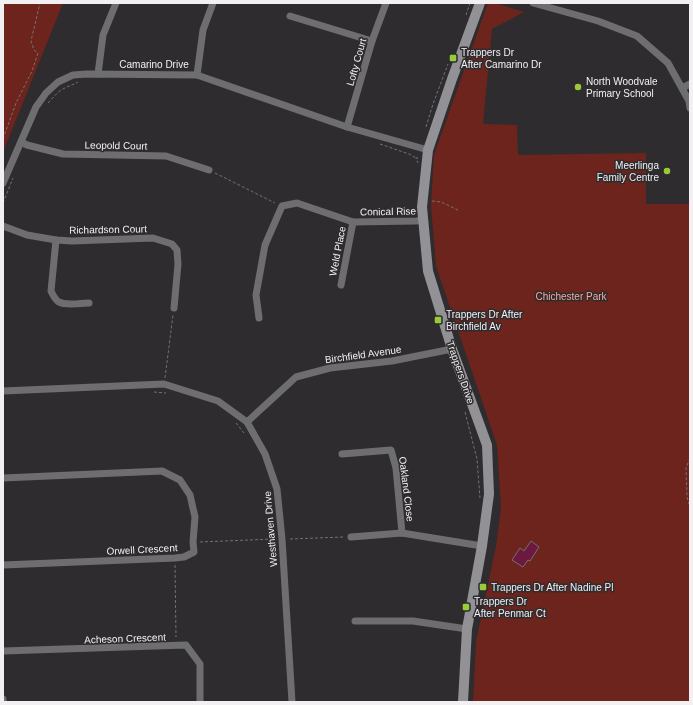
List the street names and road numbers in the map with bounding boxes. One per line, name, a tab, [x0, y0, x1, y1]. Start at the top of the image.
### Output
street label: Lofty Court	[344, 37, 369, 87]
street label: Camarino Drive	[119, 59, 189, 70]
street label: Leopold Court	[84, 139, 148, 152]
street label: Conical Rise	[360, 206, 417, 217]
street label: Richardson Court	[69, 223, 147, 236]
street label: Weld Place	[327, 225, 348, 277]
street label: Trappers Drive	[445, 339, 477, 405]
street label: Birchfield Avenue	[324, 344, 402, 365]
street label: Oakland Close	[397, 456, 416, 523]
street label: Westhaven Drive	[262, 490, 279, 567]
street label: Orwell Crescent	[106, 542, 178, 557]
street label: Acheson Crescent	[84, 632, 166, 645]

